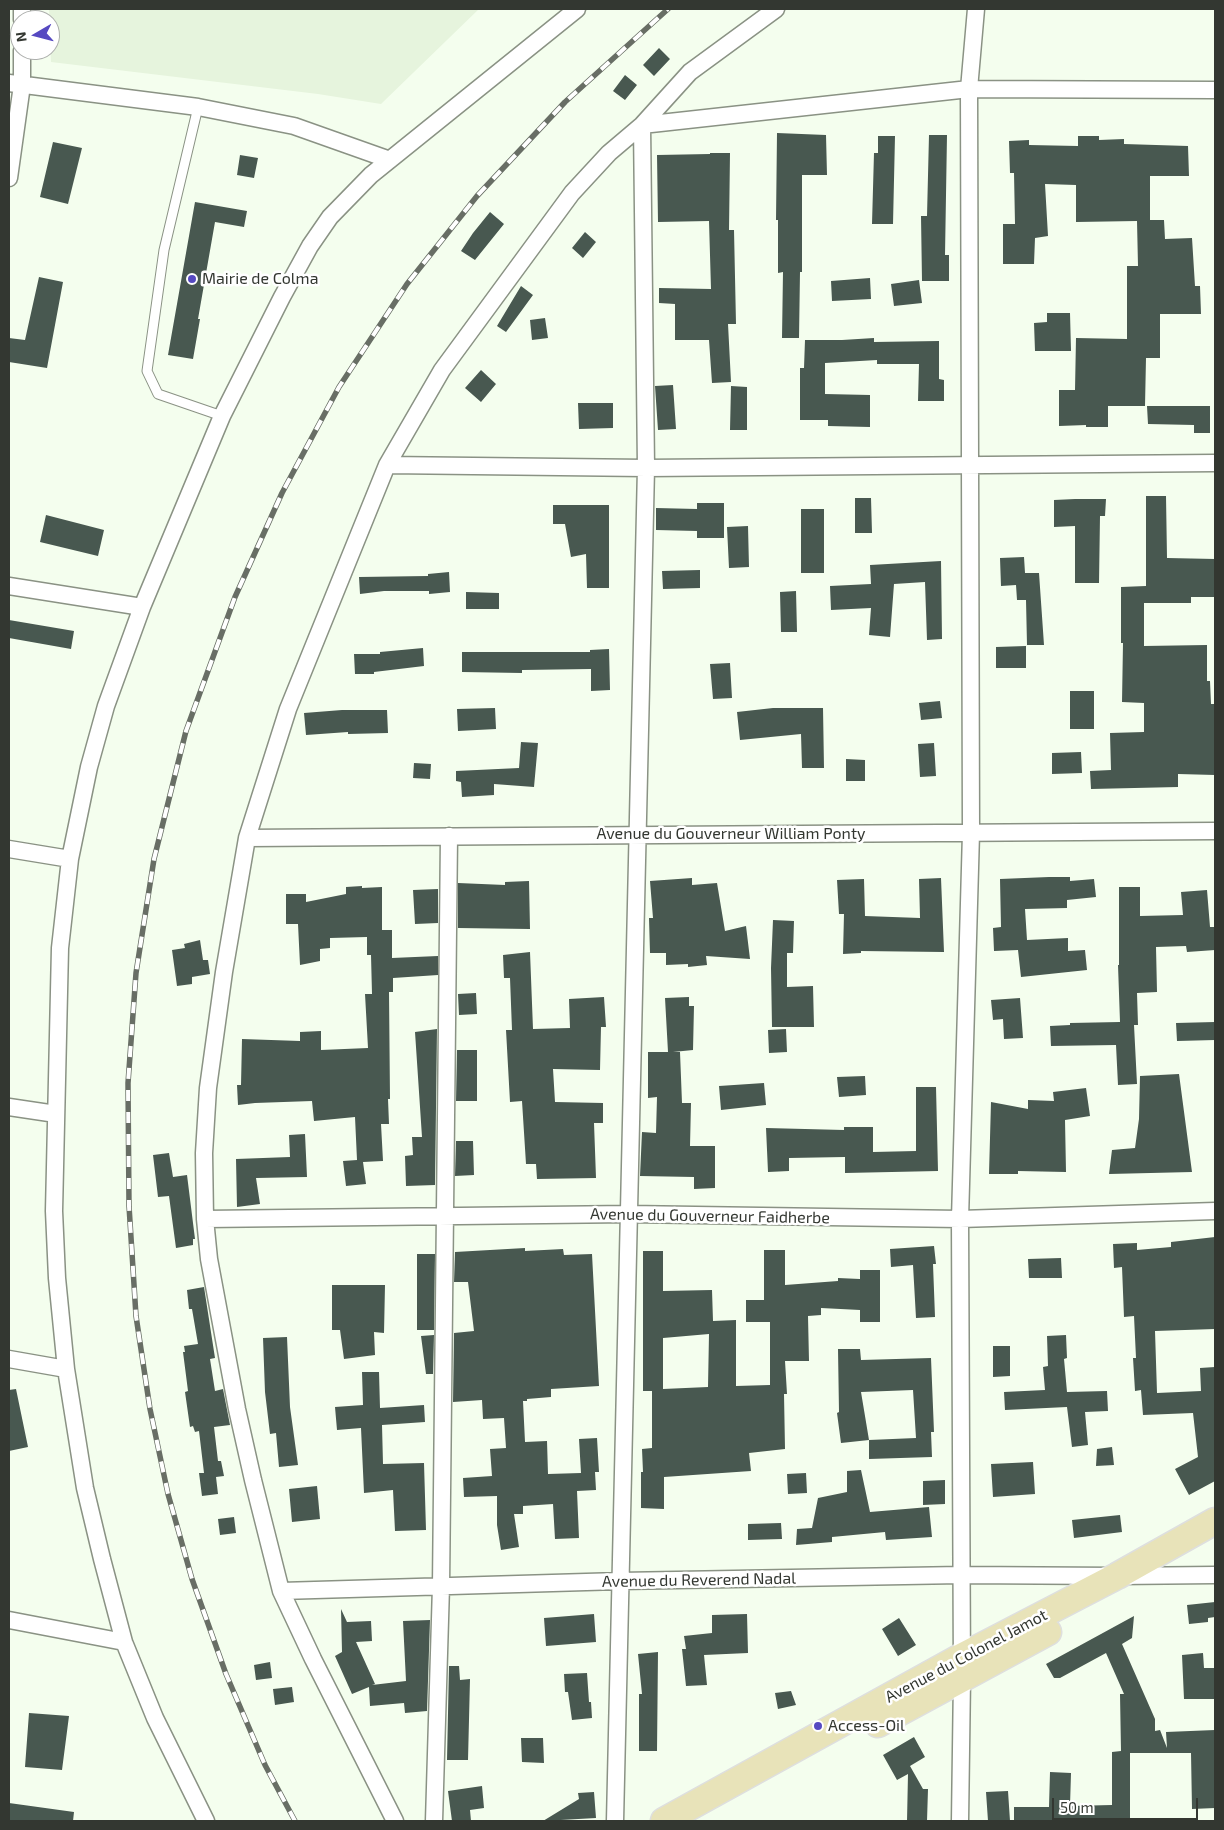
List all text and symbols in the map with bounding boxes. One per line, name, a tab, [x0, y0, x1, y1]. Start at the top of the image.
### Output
north arrow	[10, 10, 60, 60]
text: N	[12, 31, 30, 43]
place label: Mairie de Colma	[202, 269, 318, 289]
marker: Mairie de Colma	[186, 273, 198, 285]
street label: Avenue du Gouverneur William Ponty	[597, 824, 865, 844]
street label: Avenue du Gouverneur Faidherbe	[590, 1204, 830, 1228]
street label: Avenue du Reverend Nadal	[602, 1569, 796, 1591]
street label: Avenue du Colonel Jamot	[882, 1605, 1050, 1707]
place label: Access-Oil	[828, 1716, 905, 1736]
marker: Access-Oil	[812, 1720, 824, 1732]
scale bar	[1054, 1788, 1200, 1820]
text: 50 m	[1060, 1798, 1094, 1816]

